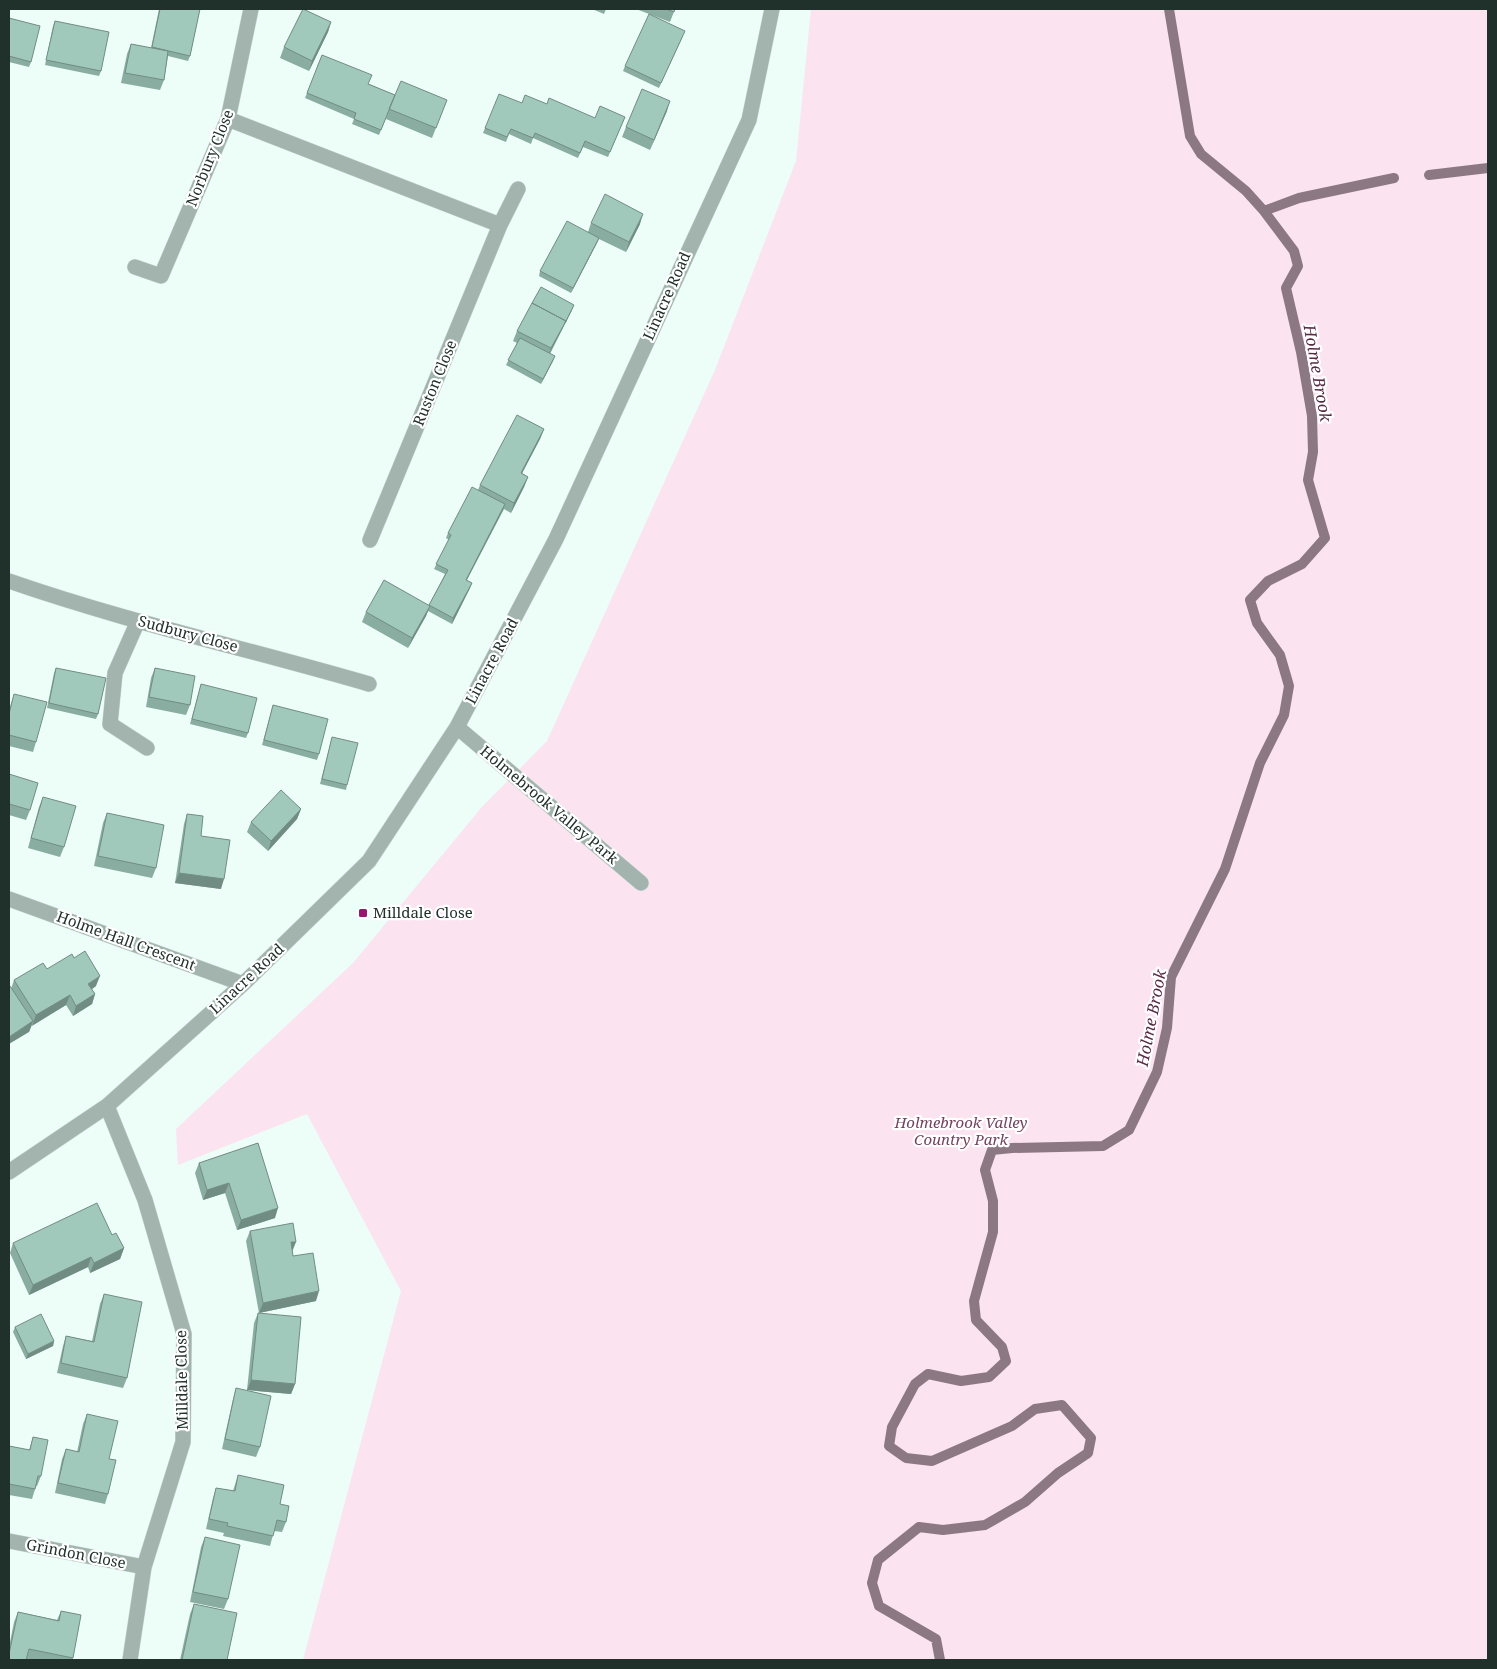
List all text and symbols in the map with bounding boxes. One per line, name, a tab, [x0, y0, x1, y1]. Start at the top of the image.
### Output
street label: Norbury Close	[181, 106, 238, 209]
street label: Linacre Road	[638, 248, 695, 343]
water label: Holme Brook	[1298, 322, 1338, 424]
street label: Ruston Close	[408, 337, 460, 429]
street label: Sudbury Close	[136, 610, 240, 656]
street label: Linacre Road	[460, 614, 522, 707]
street label: Holmebrook Valley Park	[476, 741, 623, 868]
place label: Milldale Close	[373, 902, 473, 922]
street label: Holme Hall Crescent	[54, 906, 198, 974]
marker: Milldale Close	[357, 907, 369, 919]
street label: Linacre Road	[205, 939, 288, 1018]
water label: Holme Brook	[1131, 967, 1171, 1069]
park label: Holmebrook Valley Country Park	[893, 1112, 1028, 1149]
street label: Milldale Close	[170, 1330, 192, 1430]
street label: Grindon Close	[25, 1534, 128, 1572]

